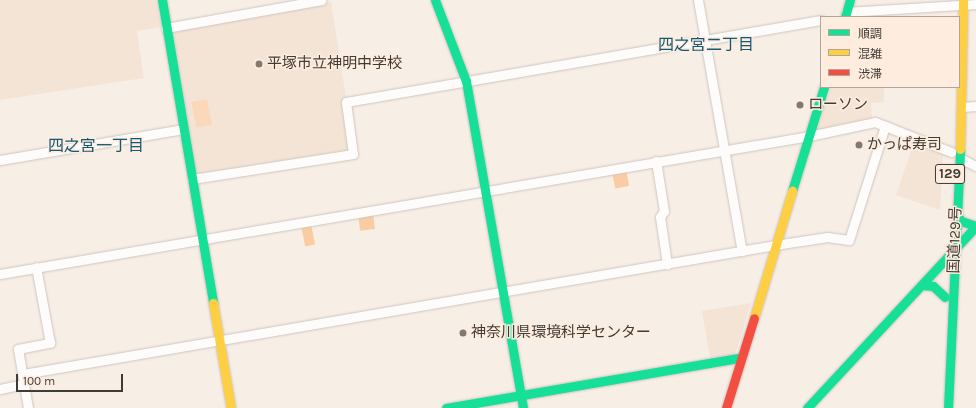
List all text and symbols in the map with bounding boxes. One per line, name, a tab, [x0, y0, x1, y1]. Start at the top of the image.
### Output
legend	[820, 16, 960, 88]
text: 順調	[858, 27, 882, 41]
district label: 四之宮二丁目	[658, 35, 754, 55]
text: 混雑	[858, 47, 882, 61]
place label: 平塚市立神明中学校	[267, 55, 402, 73]
marker: 平塚市立神明中学校	[254, 59, 264, 69]
text: 渋滞	[858, 67, 882, 81]
place label: ローソン	[808, 96, 868, 114]
marker: ローソン	[795, 100, 805, 110]
district label: 四之宮一丁目	[48, 136, 144, 156]
place label: かっぱ寿司	[867, 136, 942, 154]
marker: かっぱ寿司	[854, 140, 864, 150]
road number: 129	[934, 162, 966, 186]
street label: 国道129号	[945, 206, 965, 274]
place label: 神奈川県環境科学センター	[471, 324, 651, 342]
marker: 神奈川県環境科学センター	[458, 328, 468, 338]
scale bar	[18, 366, 125, 392]
text: 100 m	[23, 374, 55, 388]

